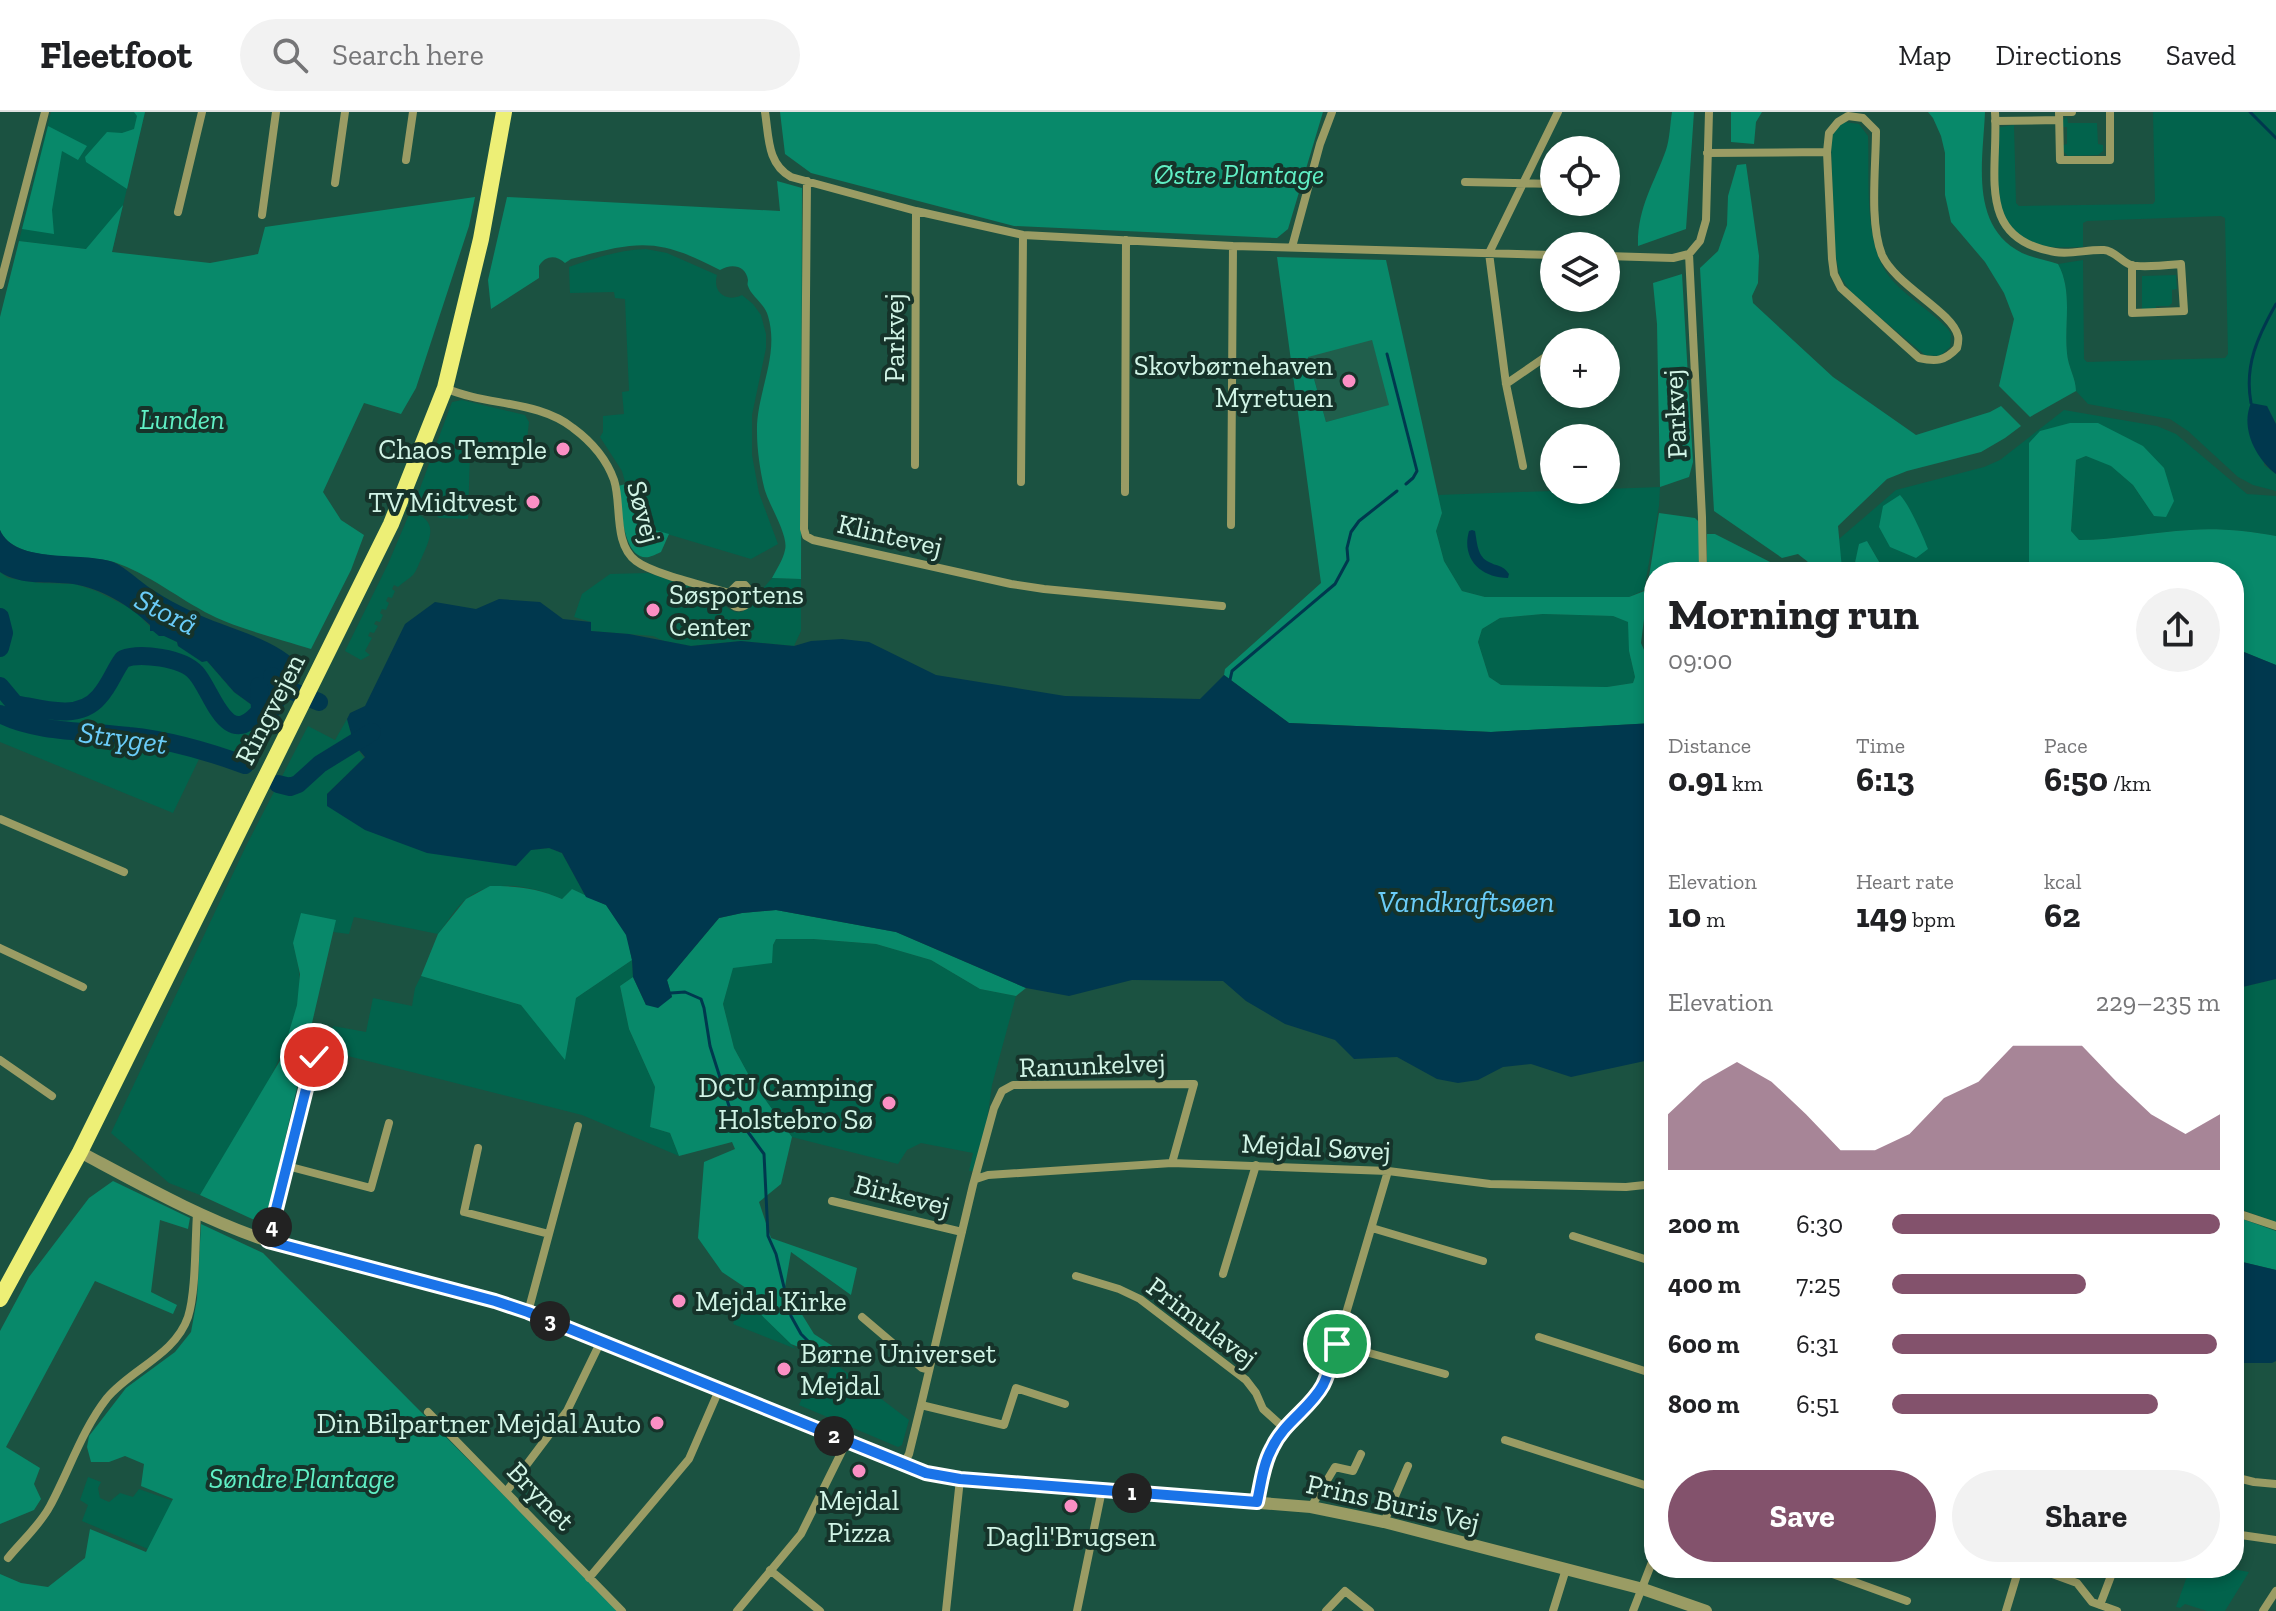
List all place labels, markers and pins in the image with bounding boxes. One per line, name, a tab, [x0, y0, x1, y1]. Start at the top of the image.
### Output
place label: Skovbørnehaven Myretuen	[1134, 349, 1333, 414]
marker: Skovbørnehaven Myretuen	[1340, 372, 1358, 390]
place label: Chaos Temple	[378, 433, 547, 466]
marker: Chaos Temple	[554, 440, 572, 458]
place label: TV Midtvest	[368, 486, 518, 519]
marker: TV Midtvest	[524, 493, 542, 511]
place label: Søsportens Center	[669, 578, 804, 643]
marker: Søsportens Center	[644, 601, 662, 619]
pin	[280, 1023, 348, 1091]
place label: DCU Camping Holstebro Sø	[698, 1071, 873, 1136]
marker: DCU Camping Holstebro Sø	[880, 1094, 898, 1112]
pin: 4	[252, 1207, 292, 1247]
place label: Mejdal Kirke	[695, 1285, 847, 1318]
marker: Mejdal Kirke	[670, 1292, 688, 1310]
pin: 3	[530, 1301, 570, 1341]
pin	[1303, 1310, 1371, 1378]
place label: Børne Universet Mejdal	[800, 1337, 997, 1402]
marker: Børne Universet Mejdal	[775, 1360, 793, 1378]
place label: Din Bilpartner Mejdal Auto	[317, 1407, 641, 1440]
marker: Din Bilpartner Mejdal Auto	[648, 1414, 666, 1432]
pin: 2	[814, 1416, 854, 1456]
marker: Mejdal Pizza	[850, 1462, 868, 1480]
pin: 1	[1112, 1473, 1152, 1513]
place label: Mejdal Pizza	[819, 1484, 899, 1549]
marker: Dagli'Brugsen	[1062, 1497, 1080, 1515]
place label: Dagli'Brugsen	[986, 1520, 1156, 1553]

